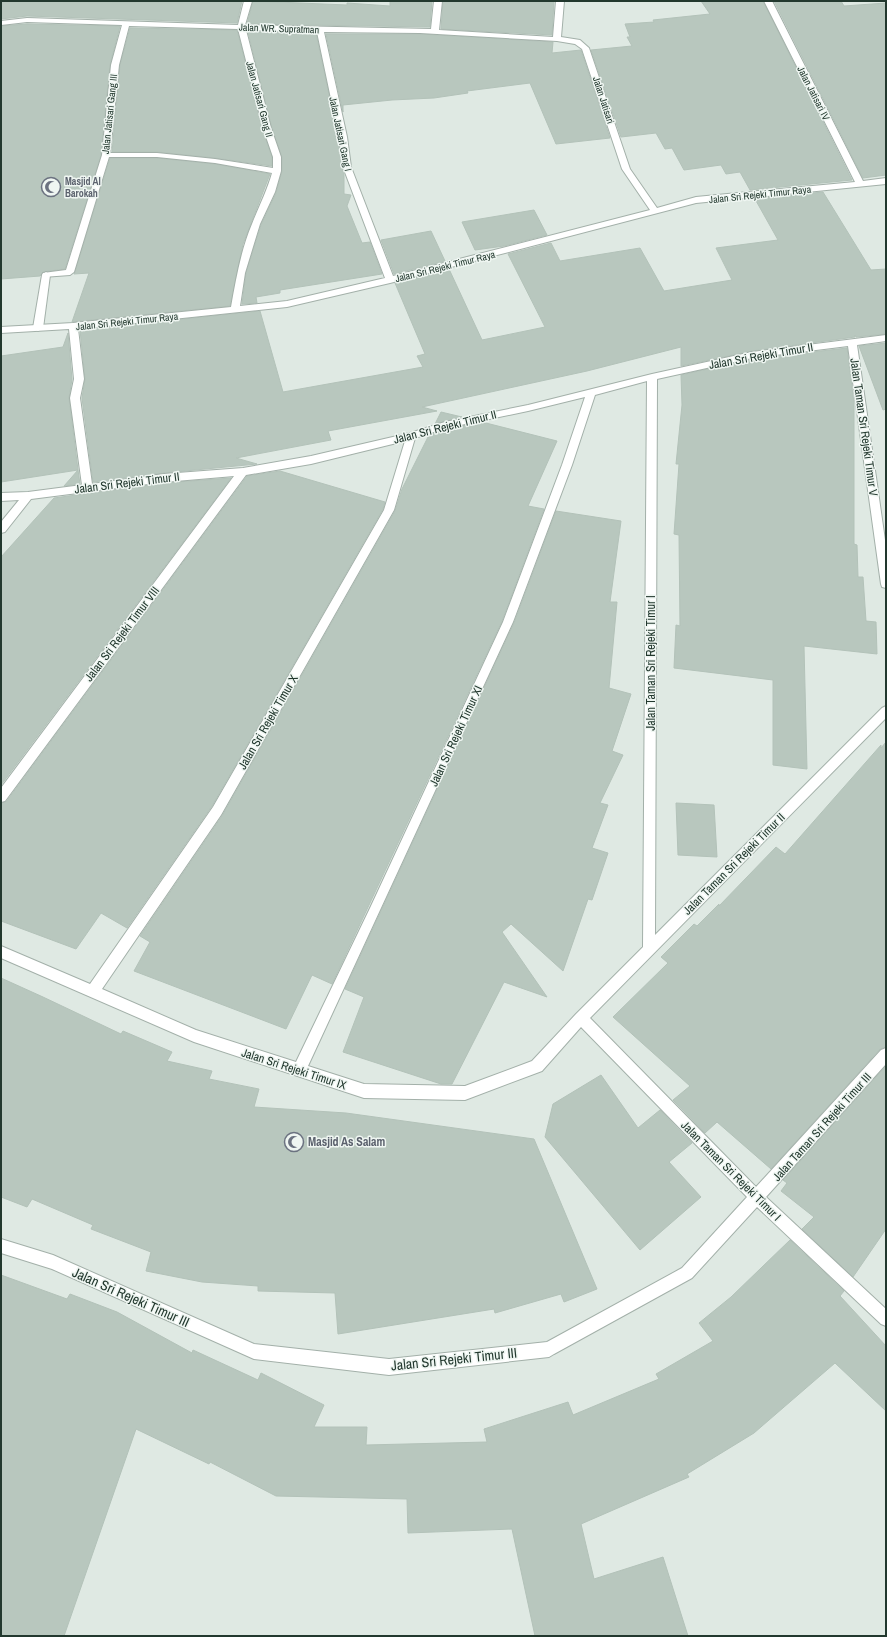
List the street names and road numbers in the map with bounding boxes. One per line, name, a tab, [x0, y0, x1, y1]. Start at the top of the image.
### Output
street label: Jalan WR. Supratman	[239, 21, 319, 36]
street label: Jalan Jatisari Gang II	[243, 60, 276, 138]
street label: Jalan Jatisari IV	[794, 64, 833, 123]
street label: Jalan Jatisari Gang III	[99, 73, 120, 155]
street label: Jalan Jatisari	[590, 75, 617, 125]
street label: Jalan Jatisari Gang I	[326, 96, 355, 172]
street label: Jalan Sri Rejeki Timur Raya	[708, 183, 812, 206]
street label: Jalan Sri Rejeki Timur Raya	[394, 248, 497, 285]
street label: Jalan Sri Rejeki Timur Raya	[75, 310, 179, 333]
street label: Jalan Sri Rejeki Timur II	[708, 339, 814, 373]
street label: Jalan Taman Sri Rejeki Timur V	[846, 357, 882, 497]
street label: Jalan Sri Rejeki Timur II	[392, 406, 498, 448]
street label: Jalan Sri Rejeki Timur II	[74, 469, 180, 497]
street label: Jalan Sri Rejeki Timur VIII	[81, 583, 163, 685]
street label: Jalan Taman Sri Rejeki Timur I	[643, 595, 659, 731]
street label: Jalan Sri Rejeki Timur X	[234, 671, 302, 772]
street label: Jalan Sri Rejeki Timur XI	[426, 683, 486, 789]
street label: Jalan Taman Sri Rejeki Timur II	[680, 810, 788, 918]
street label: Jalan Sri Rejeki Timur IX	[239, 1044, 349, 1094]
street label: Jalan Taman Sri Rejeki Timur III	[769, 1069, 875, 1185]
street label: Jalan Taman Sri Rejeki Timur I	[678, 1118, 784, 1224]
street label: Jalan Sri Rejeki Timur III	[70, 1263, 192, 1331]
street label: Jalan Sri Rejeki Timur III	[390, 1343, 518, 1375]

